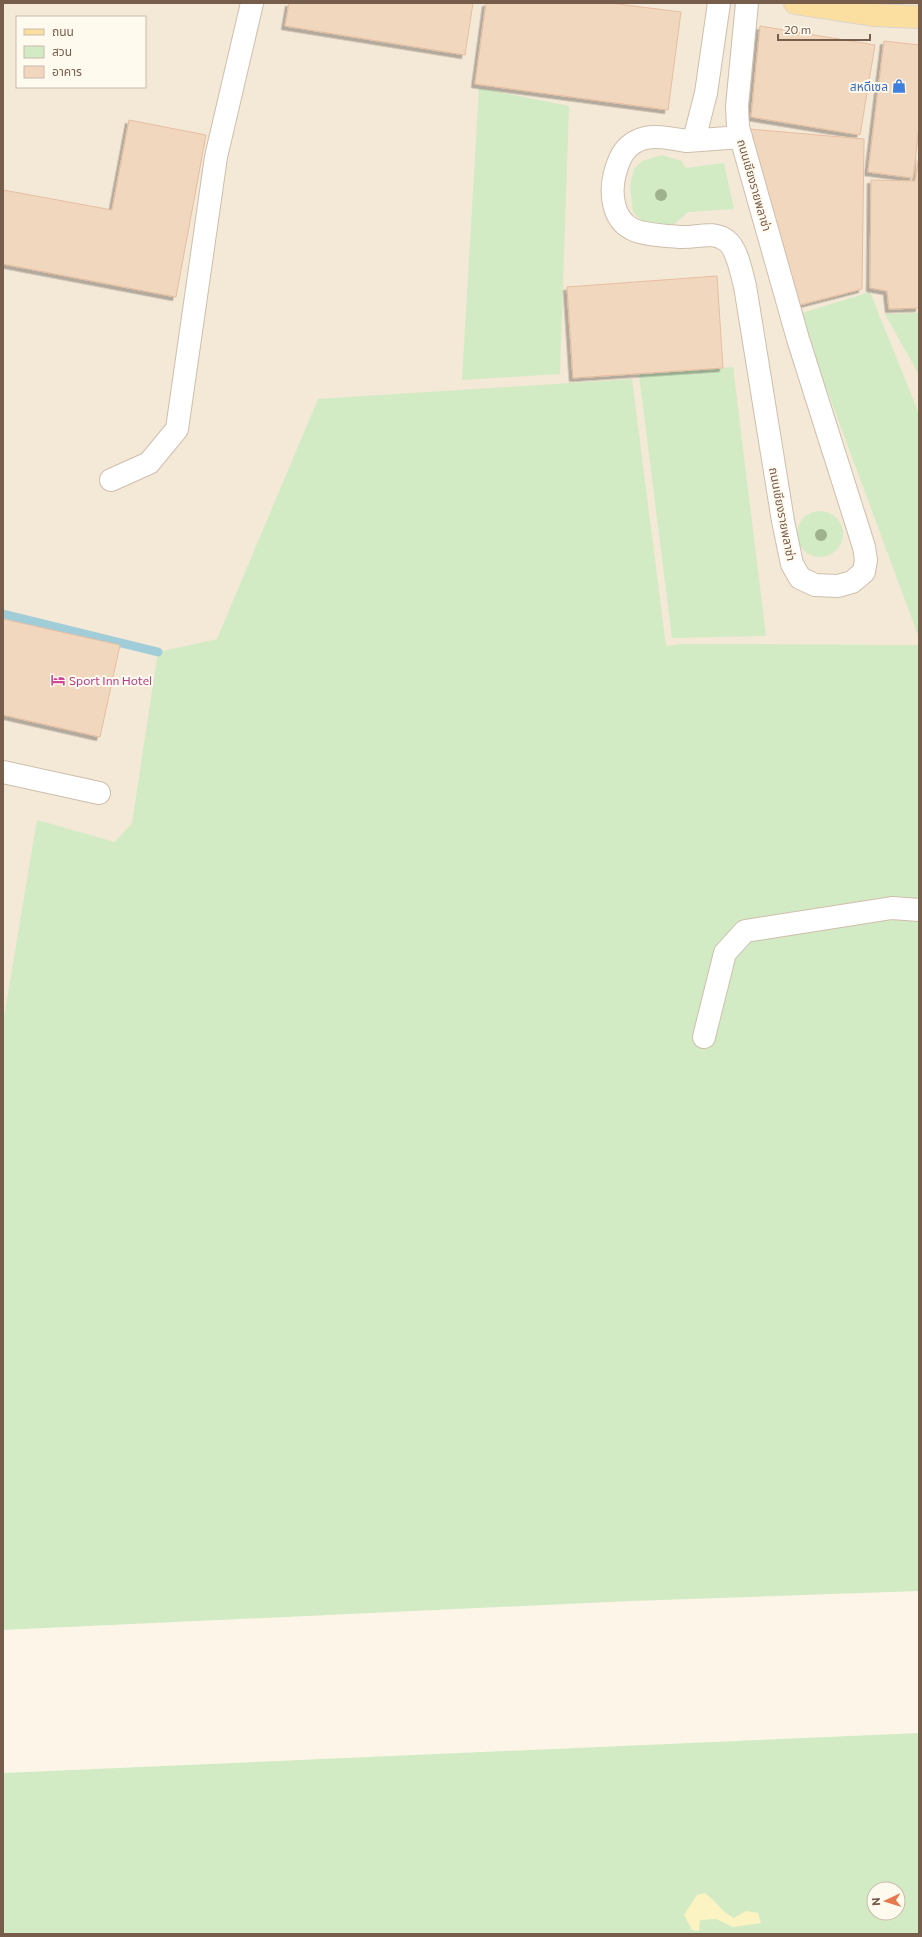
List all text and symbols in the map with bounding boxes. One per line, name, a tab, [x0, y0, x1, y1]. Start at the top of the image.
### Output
legend	[16, 16, 146, 88]
scale bar	[778, 16, 870, 42]
text: 20 m	[784, 22, 811, 36]
text: ถนน	[52, 24, 74, 38]
text: สวน	[52, 44, 72, 58]
text: อาคาร	[52, 64, 82, 78]
shop icon: สหดีเซล	[891, 78, 907, 94]
place label: สหดีเซล	[850, 79, 888, 93]
street label: ถนนเชียงรายพลาซ่า	[735, 137, 775, 233]
street label: ถนนเชียงรายพลาซ่า	[767, 466, 799, 562]
hotel icon: Sport Inn Hotel	[50, 672, 66, 688]
place label: Sport Inn Hotel	[69, 673, 152, 687]
north arrow	[866, 1881, 906, 1921]
text: N	[869, 1897, 882, 1906]

